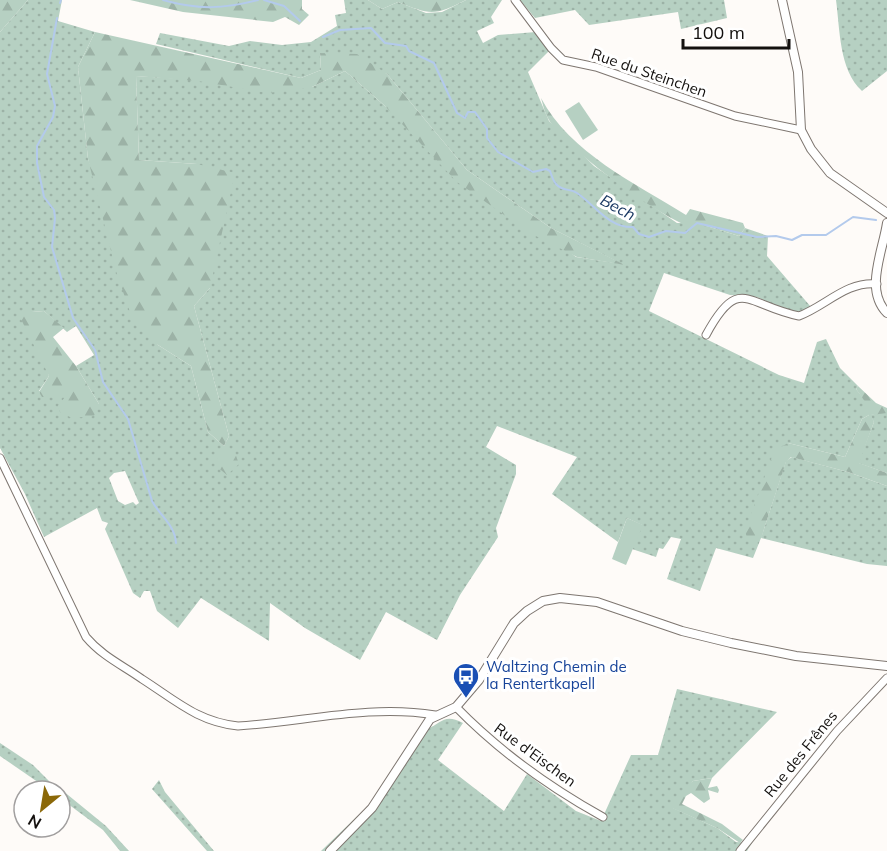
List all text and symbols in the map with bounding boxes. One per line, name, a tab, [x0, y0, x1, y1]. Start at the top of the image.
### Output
scale bar	[683, 12, 790, 50]
text: 100 m	[692, 21, 745, 44]
street label: Rue du Steinchen	[589, 44, 709, 101]
water label: Bech	[597, 190, 639, 224]
place label: Waltzing Chemin de la Rentertkapell	[486, 657, 627, 693]
bus stop icon: Waltzing Chemin de la Rentertkapell	[451, 661, 481, 699]
street label: Rue des Frênes	[760, 707, 841, 801]
street label: Rue d'Eischen	[491, 719, 580, 791]
north arrow	[12, 779, 72, 839]
text: N	[24, 810, 45, 834]

